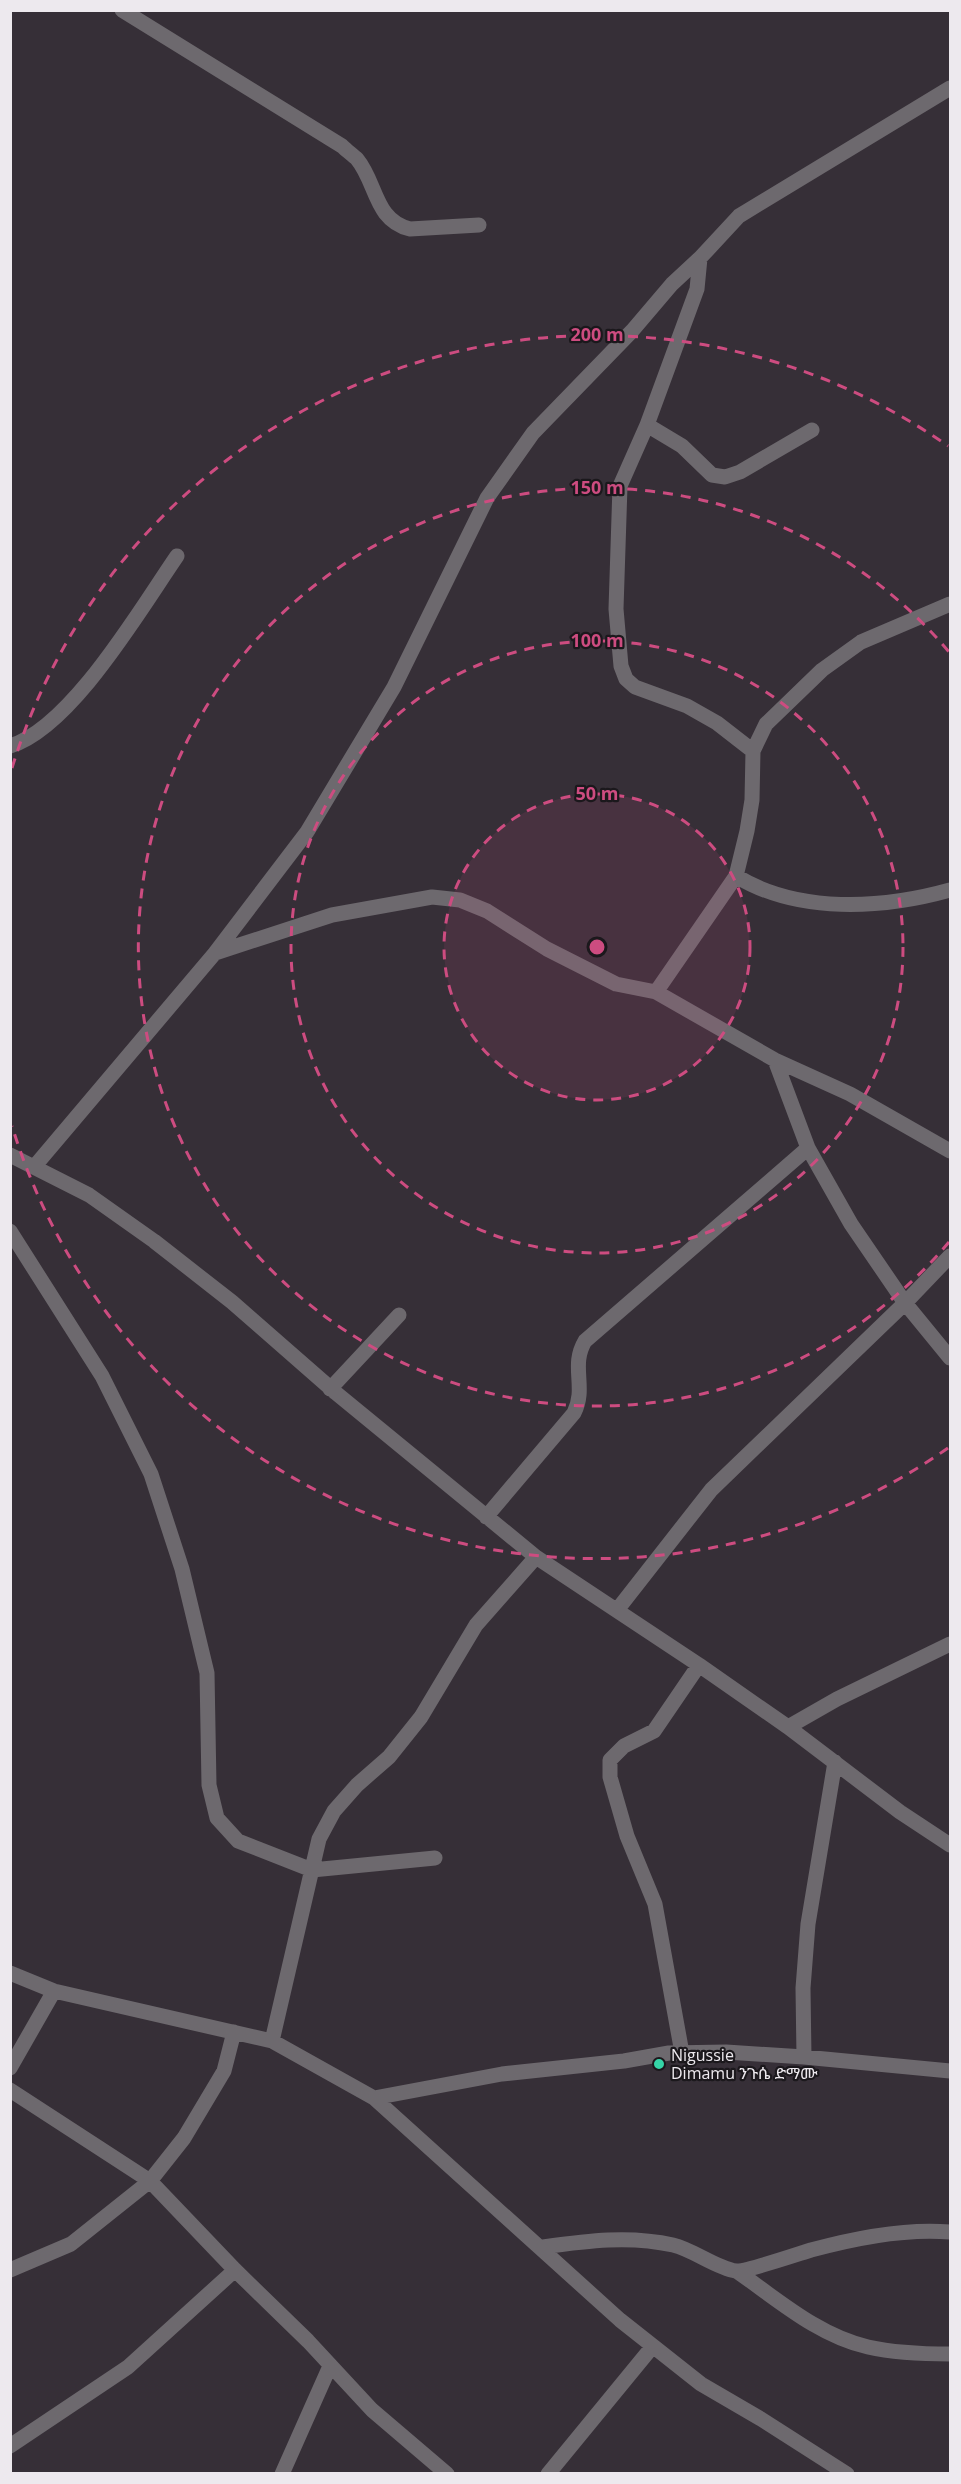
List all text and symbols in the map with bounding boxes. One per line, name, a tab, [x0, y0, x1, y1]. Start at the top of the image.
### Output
text: 200 m	[570, 322, 624, 346]
text: 150 m	[570, 475, 624, 499]
text: 100 m	[570, 628, 624, 652]
text: 50 m	[576, 781, 618, 805]
centre of rings	[587, 937, 607, 957]
place label: Nigussie Dimamu ንጉሴ ድማሙ	[671, 2044, 818, 2084]
marker: Nigussie Dimamu ንጉሴ ድማሙ	[652, 2057, 666, 2071]

